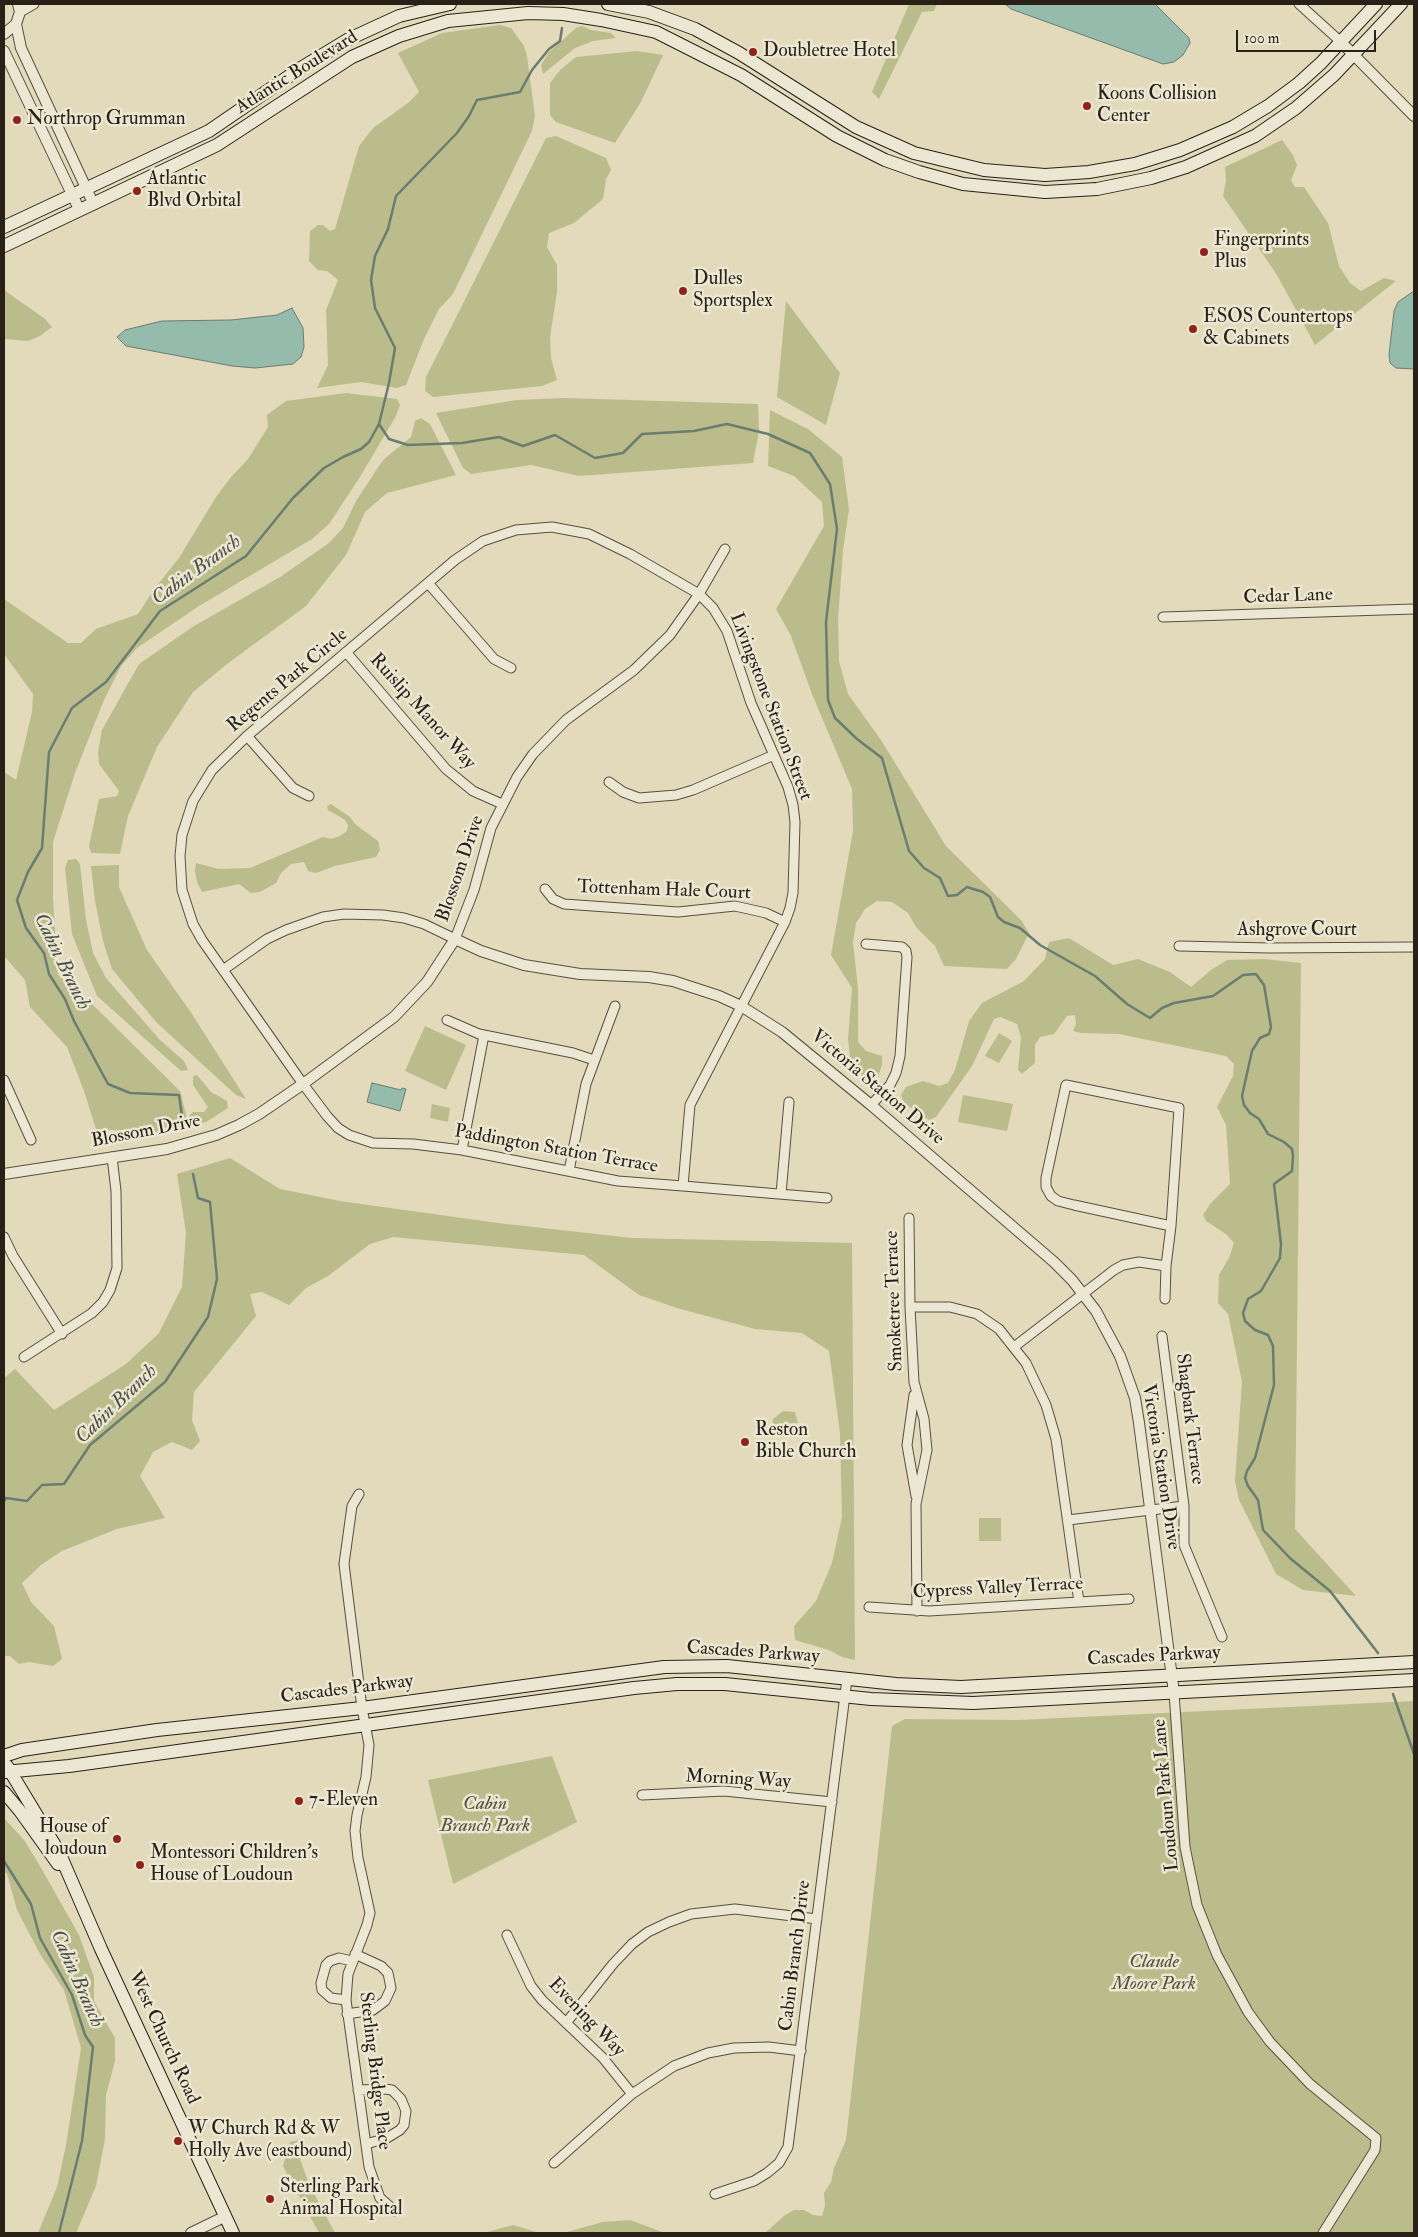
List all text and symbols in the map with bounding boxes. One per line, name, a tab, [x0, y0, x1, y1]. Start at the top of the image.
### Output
scale bar	[1238, 20, 1378, 52]
street label: Atlantic Boulevard	[232, 26, 362, 120]
text: 100 m	[1244, 29, 1279, 48]
place label: Doubletree Hotel	[763, 41, 896, 63]
marker: Doubletree Hotel	[747, 46, 759, 58]
place label: Koons Collision Center	[1097, 84, 1217, 128]
marker: Koons Collision Center	[1081, 100, 1093, 112]
place label: Northrop Grumman	[27, 109, 186, 131]
marker: Northrop Grumman	[11, 114, 23, 126]
place label: Atlantic Blvd Orbital	[147, 169, 241, 213]
marker: Atlantic Blvd Orbital	[131, 185, 143, 197]
place label: Fingerprints Plus	[1214, 230, 1309, 274]
marker: Fingerprints Plus	[1198, 246, 1210, 258]
place label: Dulles Sportsplex	[693, 269, 773, 313]
marker: Dulles Sportsplex	[677, 285, 689, 297]
place label: ESOS Countertops & Cabinets	[1203, 307, 1352, 351]
marker: ESOS Countertops & Cabinets	[1187, 323, 1199, 335]
water label: Cabin Branch	[148, 531, 246, 611]
street label: Cedar Lane	[1243, 584, 1333, 610]
street label: Livingstone Station Street	[724, 610, 816, 804]
street label: Regents Park Circle	[223, 624, 353, 738]
street label: Ruislip Manor Way	[364, 649, 480, 775]
street label: Blossom Drive	[432, 813, 490, 925]
street label: Tottenham Hale Court	[577, 877, 751, 905]
water label: Cabin Branch	[27, 910, 95, 1014]
street label: Ashgrove Court	[1237, 920, 1357, 942]
street label: Victoria Station Drive	[806, 1026, 948, 1150]
street label: Blossom Drive	[89, 1110, 203, 1154]
street label: Paddington Station Terrace	[452, 1121, 660, 1179]
street label: Smoketree Terrace	[881, 1230, 909, 1372]
street label: Shagbark Terrace	[1170, 1352, 1208, 1486]
water label: Cabin Branch	[71, 1360, 163, 1450]
street label: Victoria Station Drive	[1136, 1383, 1184, 1551]
place label: Reston Bible Church	[755, 1420, 856, 1464]
marker: Reston Bible Church	[739, 1436, 751, 1448]
street label: Cypress Valley Terrace	[912, 1573, 1084, 1605]
street label: Cascades Parkway	[686, 1637, 820, 1669]
street label: Cascades Parkway	[1087, 1642, 1221, 1672]
street label: Cascades Parkway	[279, 1671, 415, 1709]
street label: Loudoun Park Lane	[1149, 1718, 1185, 1872]
street label: Morning Way	[685, 1766, 791, 1794]
place label: 7-Eleven	[309, 1790, 378, 1812]
park label: Cabin Branch Park	[440, 1794, 530, 1838]
marker: 7-Eleven	[293, 1795, 305, 1807]
place label: House of loudoun	[39, 1817, 107, 1861]
marker: House of loudoun	[111, 1833, 123, 1845]
place label: Montessori Children's House of Loudoun	[150, 1843, 318, 1887]
marker: Montessori Children's House of Loudoun	[134, 1859, 146, 1871]
street label: Cabin Branch Drive	[775, 1879, 817, 2033]
water label: Cabin Branch	[44, 1927, 108, 2031]
park label: Claude Moore Park	[1112, 1952, 1196, 1996]
street label: West Church Road	[122, 1968, 204, 2108]
street label: Evening Way	[543, 1974, 629, 2062]
street label: Sterling Bridge Place	[353, 1991, 395, 2151]
place label: W Church Rd & W Holly Ave (eastbound)	[188, 2119, 352, 2163]
marker: W Church Rd & W Holly Ave (eastbound)	[172, 2135, 184, 2147]
place label: Sterling Park Animal Hospital	[280, 2177, 403, 2221]
marker: Sterling Park Animal Hospital	[264, 2193, 276, 2205]

